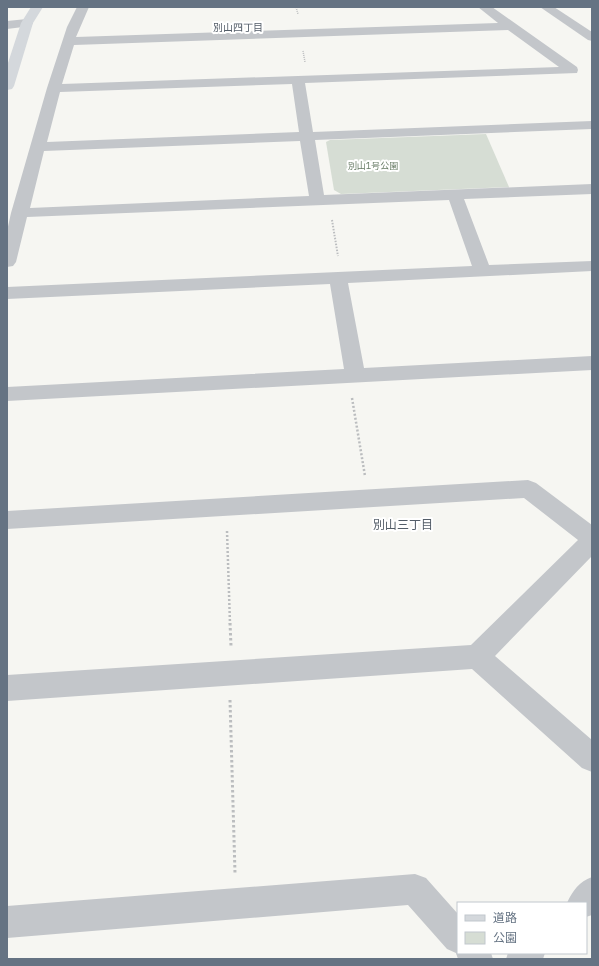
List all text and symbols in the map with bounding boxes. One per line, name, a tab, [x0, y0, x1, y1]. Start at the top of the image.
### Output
district label: 別山四丁目	[213, 21, 263, 34]
park label: 別山1号公園	[348, 160, 398, 171]
district label: 別山三丁目	[373, 517, 433, 532]
legend	[457, 902, 587, 954]
text: 道路	[493, 910, 517, 925]
text: 公園	[493, 930, 517, 945]

